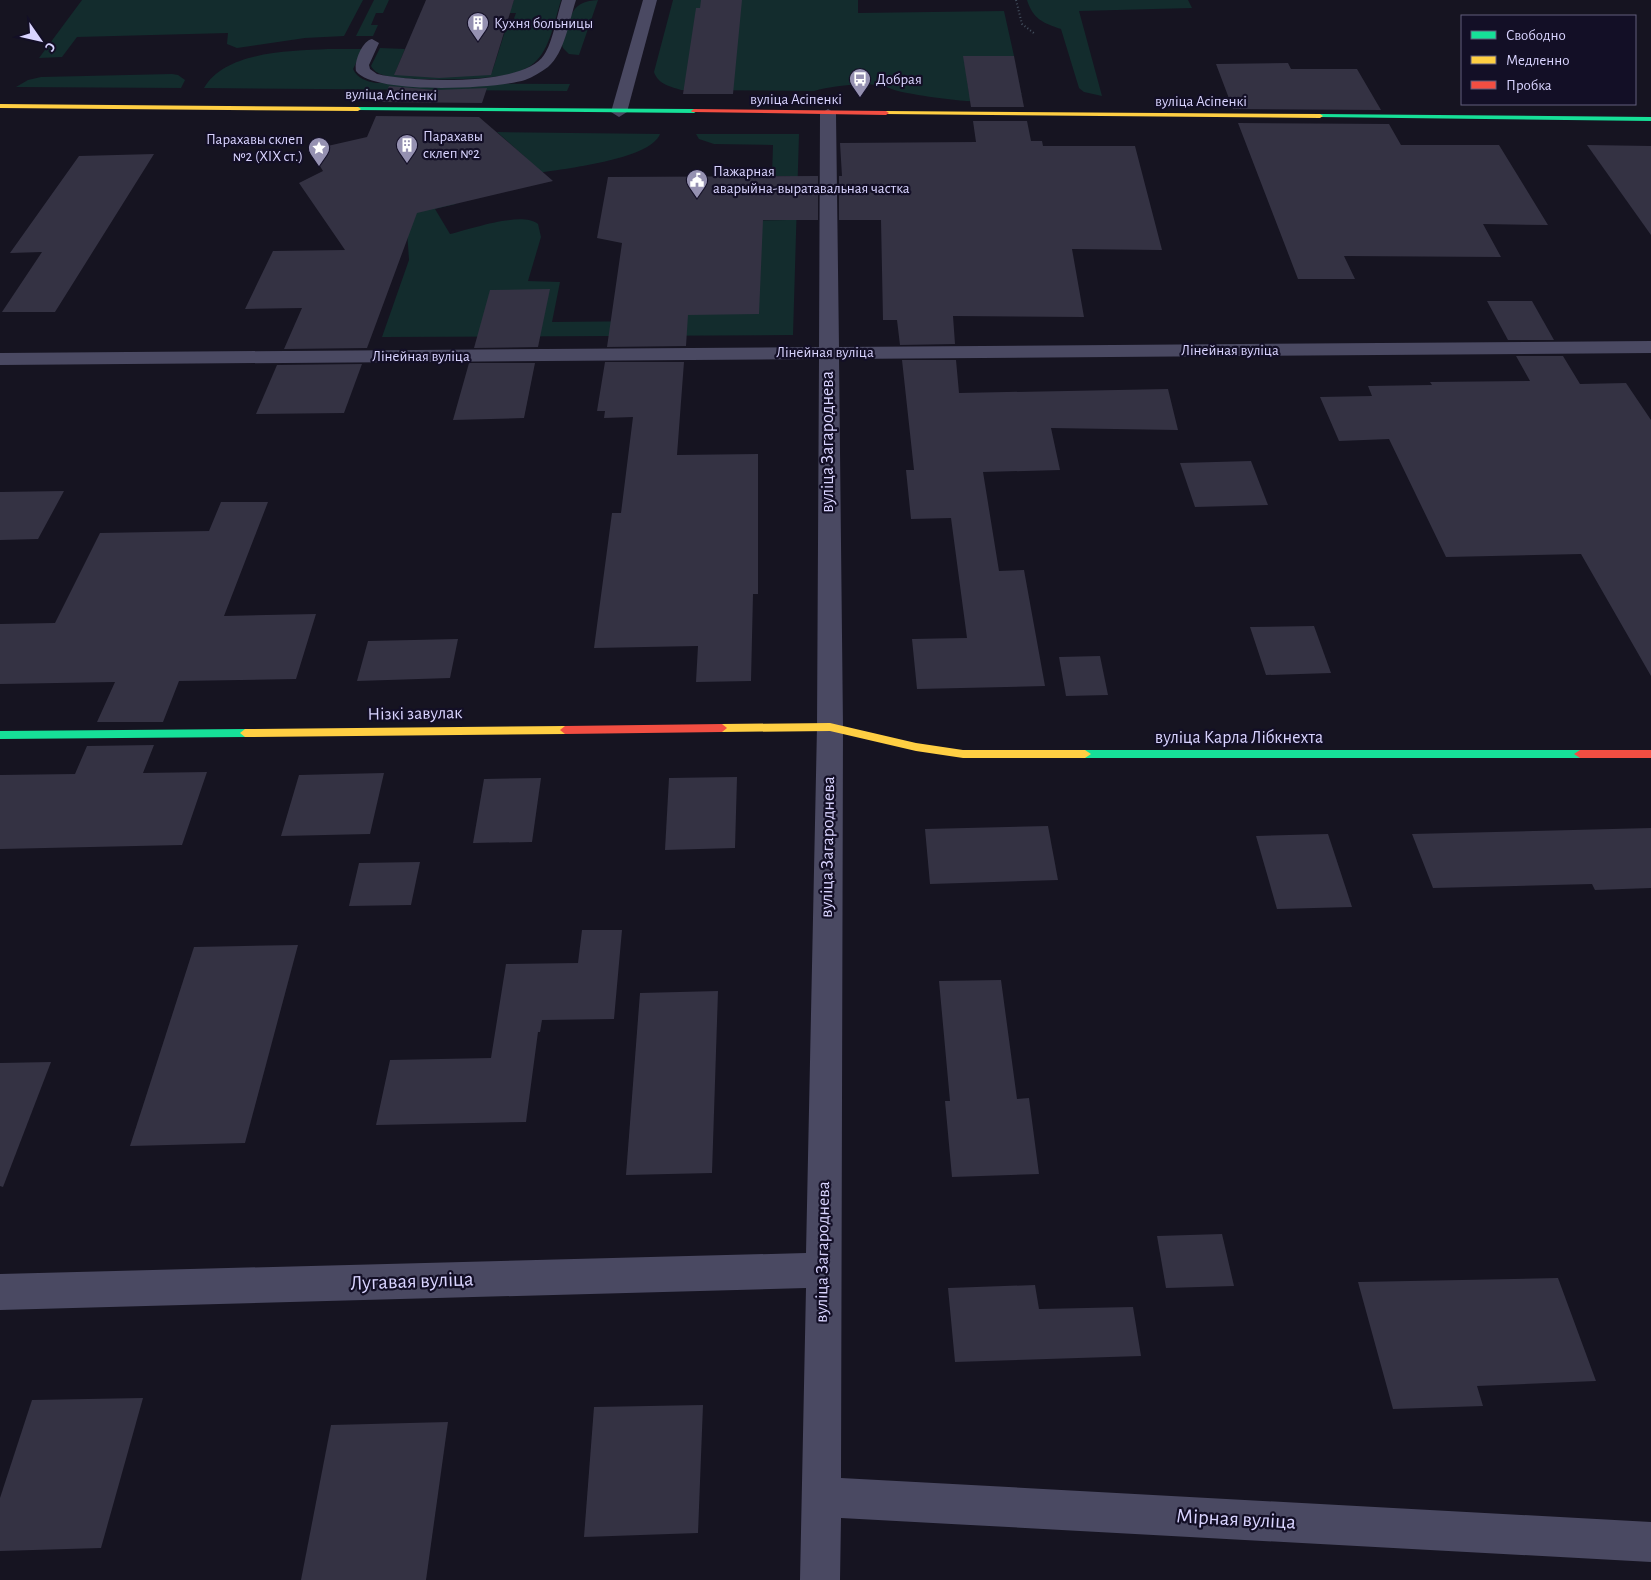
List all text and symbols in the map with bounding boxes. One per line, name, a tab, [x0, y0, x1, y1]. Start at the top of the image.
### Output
building icon: Кухня больницы	[466, 11, 490, 42]
north arrow	[15, 15, 65, 65]
legend	[1461, 15, 1636, 105]
place label: Кухня больницы	[494, 16, 593, 31]
text: Свободно	[1506, 28, 1566, 43]
text: С	[42, 40, 58, 54]
text: Медленно	[1506, 53, 1570, 68]
bus stop icon: Добрая	[848, 67, 872, 98]
place label: Добрая	[876, 72, 922, 87]
text: Пробка	[1506, 78, 1552, 93]
street label: вуліца Асіпенкі	[345, 87, 437, 103]
street label: вуліца Асіпенкі	[750, 92, 842, 107]
street label: вуліца Асіпенкі	[1155, 94, 1247, 109]
place label: Парахавы склеп №2	[423, 129, 483, 161]
place label: Парахавы склеп №2 (XIX ст.)	[206, 132, 303, 164]
building icon: Парахавы склеп №2	[395, 133, 419, 164]
place icon: Парахавы склеп №2 (XIX ст.)	[307, 136, 331, 167]
place label: Пажарная аварыйна-выратавальная частка	[713, 164, 910, 196]
public building icon: Пажарная аварыйна-выратавальная частка	[685, 168, 709, 199]
street label: Лінейная вуліца	[1181, 343, 1279, 358]
street label: Лінейная вуліца	[776, 345, 874, 360]
street label: Лінейная вуліца	[372, 349, 470, 364]
street label: вуліца Загароднева	[819, 371, 837, 513]
street label: Нізкі завулак	[367, 704, 463, 724]
street label: вуліца Карла Лібкнехта	[1155, 728, 1323, 747]
street label: вуліца Загароднева	[818, 776, 838, 918]
street label: вуліца Загароднева	[813, 1181, 833, 1323]
street label: Лугавая вуліца	[350, 1268, 474, 1294]
street label: Мірная вуліца	[1175, 1505, 1297, 1533]

